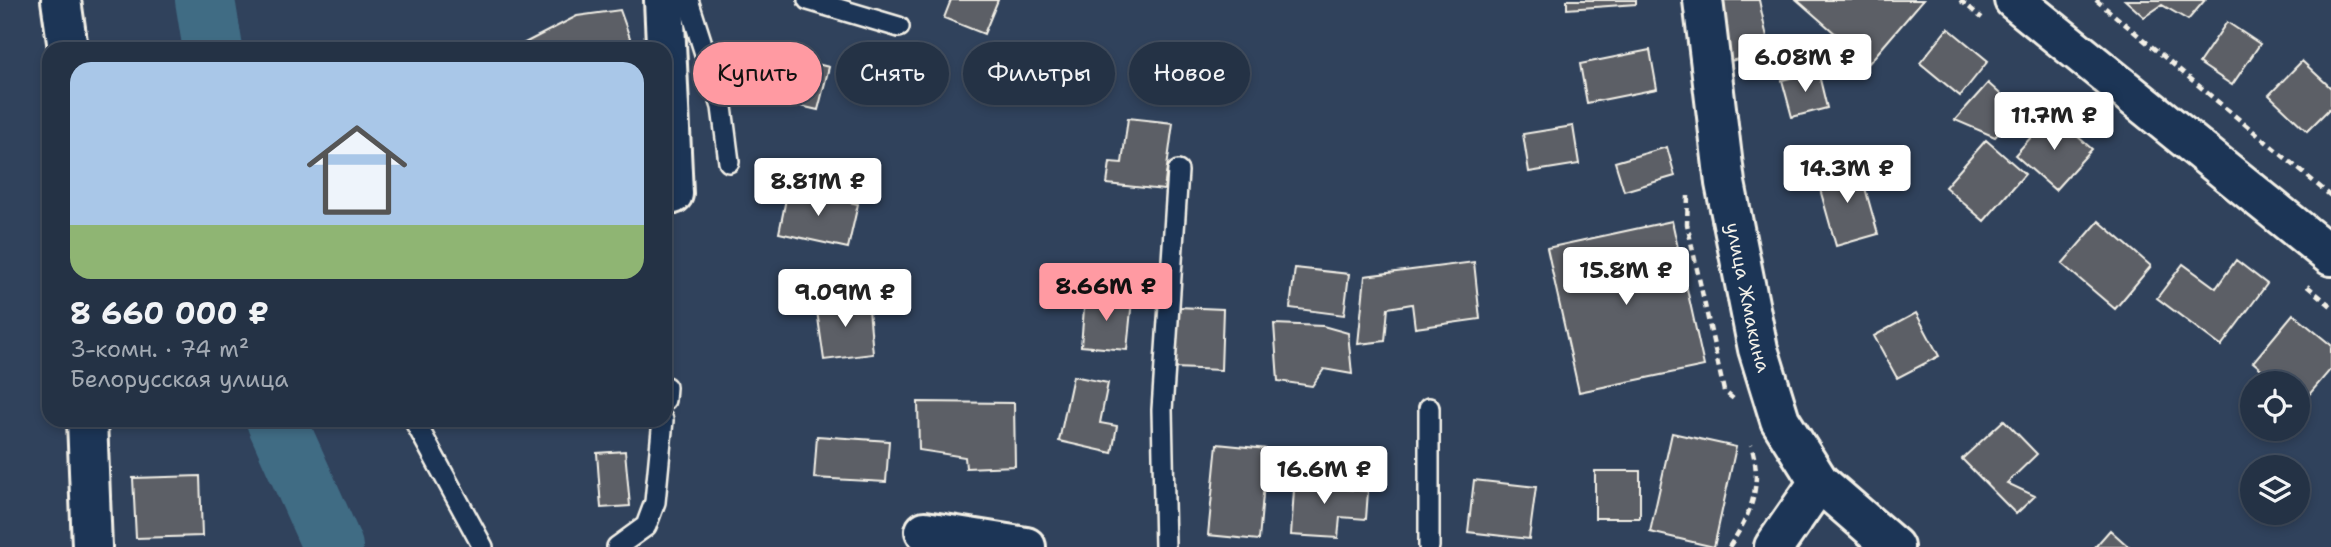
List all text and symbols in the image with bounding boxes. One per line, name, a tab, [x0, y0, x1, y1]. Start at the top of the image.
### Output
pin: 6.08M ₽	[1740, 34, 1870, 94]
chip: Купить	[693, 42, 822, 105]
chip: Снять	[836, 42, 949, 105]
chip: Фильтры	[963, 42, 1115, 105]
chip: Новое	[1129, 42, 1250, 105]
text: 6.08M ₽	[1754, 42, 1856, 72]
pin: 11.7M ₽	[1989, 92, 2119, 152]
text: 11.7M ₽	[2010, 100, 2098, 130]
icon: home	[294, 107, 420, 233]
pin: 14.3M ₽	[1782, 146, 1912, 205]
text: 14.3M ₽	[1800, 153, 1894, 183]
pin: 8.81M ₽	[753, 158, 883, 218]
text: 8.81M ₽	[770, 166, 866, 196]
street label: улица Жмакина	[1721, 220, 1777, 375]
pin: 15.8M ₽	[1561, 247, 1691, 307]
text: 15.8M ₽	[1579, 255, 1673, 285]
pin: 8.66M ₽	[1041, 264, 1171, 323]
pin: 9.09M ₽	[780, 270, 910, 329]
text: 8.66M ₽	[1055, 271, 1157, 301]
text: 9.09M ₽	[794, 277, 896, 307]
text: 8 660 000 ₽	[70, 293, 269, 334]
text: 3-комн. · 74 m²	[70, 334, 249, 364]
text: Белорусская улица	[70, 364, 288, 394]
map controls	[2240, 371, 2310, 525]
button: locate	[2240, 371, 2310, 441]
pin: 16.6M ₽	[1259, 447, 1389, 506]
text: 16.6M ₽	[1276, 454, 1372, 484]
button: layers	[2240, 455, 2310, 525]

